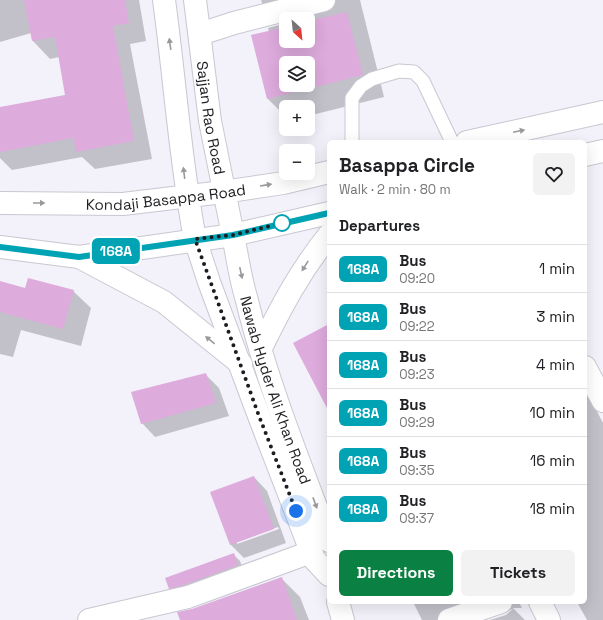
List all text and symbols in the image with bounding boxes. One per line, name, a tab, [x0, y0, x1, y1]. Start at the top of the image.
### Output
north arrow	[279, 12, 315, 48]
map controls	[279, 12, 315, 180]
one-way arrow	[167, 38, 173, 50]
button: layers	[279, 56, 315, 92]
street label: Sajjan Rao Road	[193, 60, 230, 176]
button: +	[279, 100, 315, 136]
one-way arrow	[513, 127, 525, 133]
button: −	[279, 144, 315, 180]
text: Basappa Circle	[339, 153, 475, 178]
button: heart	[533, 153, 575, 195]
one-way arrow	[181, 167, 187, 179]
street label: Kondaji Basappa Road	[86, 179, 247, 213]
text: Walk · 2 min · 80 m	[339, 181, 451, 198]
one-way arrow	[260, 182, 272, 188]
one-way arrow	[33, 200, 46, 206]
unlabelled marker	[273, 214, 291, 232]
text: Departures	[339, 216, 420, 235]
line badge: 168A	[88, 238, 144, 264]
text: 168A	[100, 242, 132, 260]
text: Bus	[399, 251, 426, 270]
text: 1 min	[539, 259, 575, 278]
one-way arrow	[302, 260, 309, 272]
text: 168A	[347, 260, 379, 278]
one-way arrow	[238, 267, 244, 279]
text: 09:20	[399, 270, 435, 287]
street label: Nawab Hyder Ali Khan Road	[237, 294, 316, 487]
text: Bus	[399, 299, 426, 318]
text: 3 min	[536, 307, 575, 326]
text: 168A	[347, 308, 379, 326]
text: 09:22	[399, 318, 435, 335]
one-way arrow	[205, 335, 216, 344]
text: Bus	[399, 347, 426, 366]
text: 4 min	[536, 355, 575, 374]
text: 168A	[347, 356, 379, 374]
text: 09:23	[399, 366, 435, 383]
text: Bus	[399, 395, 426, 414]
text: 10 min	[529, 403, 575, 422]
text: 168A	[347, 404, 379, 422]
text: 09:29	[399, 414, 435, 431]
text: Bus	[399, 443, 426, 462]
text: 16 min	[530, 451, 575, 470]
text: 168A	[347, 452, 379, 470]
text: 09:35	[399, 462, 434, 479]
text: Bus	[399, 491, 426, 510]
one-way arrow	[312, 497, 318, 509]
text: 18 min	[530, 499, 575, 518]
text: 168A	[347, 500, 379, 518]
your location	[286, 501, 306, 521]
text: 09:37	[399, 510, 434, 527]
button: Directions	[339, 550, 453, 596]
button: Tickets	[461, 550, 575, 596]

